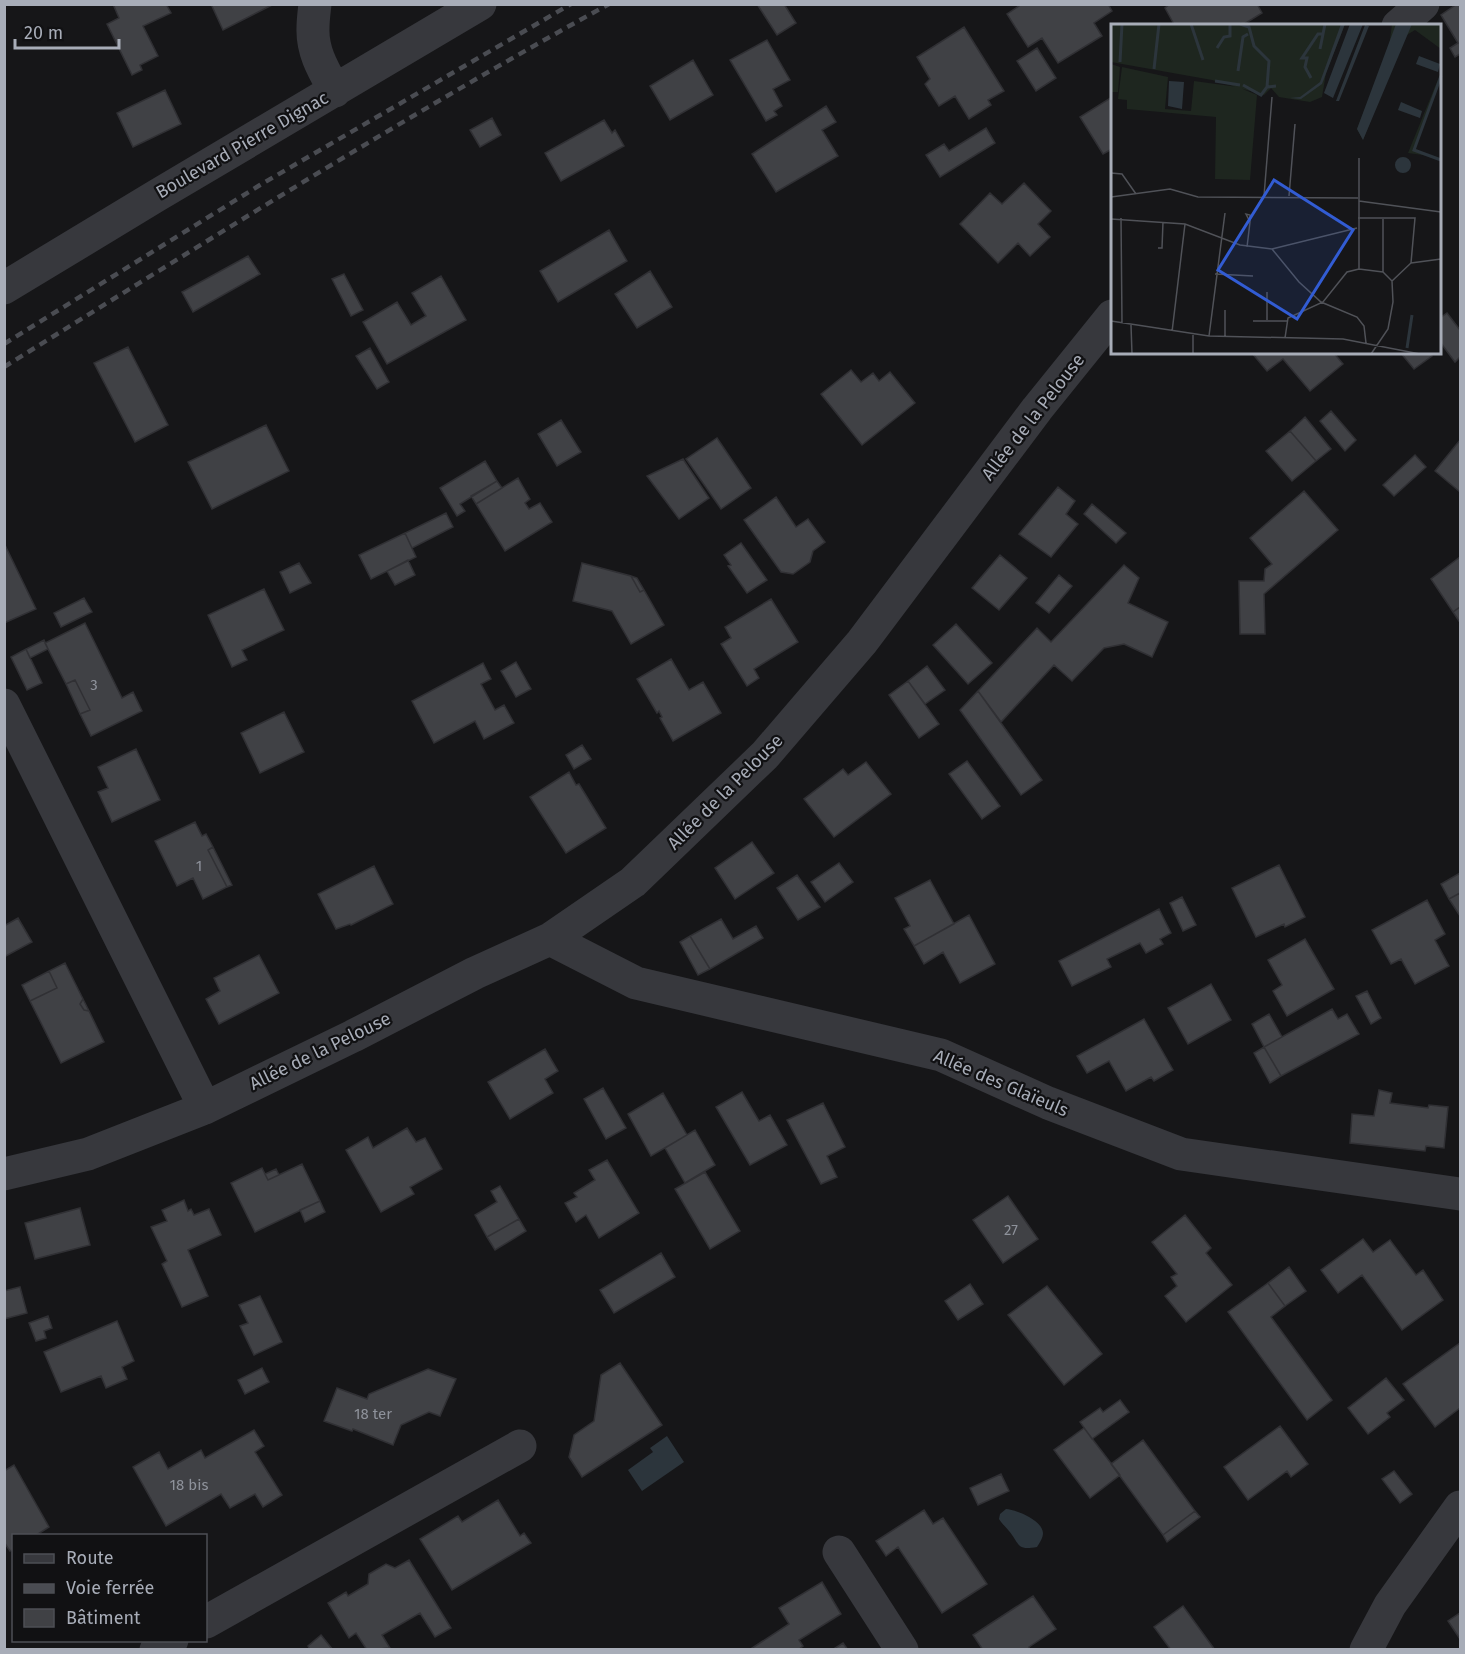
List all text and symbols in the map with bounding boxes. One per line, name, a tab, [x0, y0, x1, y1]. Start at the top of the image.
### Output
scale bar	[15, 12, 118, 50]
text: 20 m	[24, 22, 63, 44]
inset map	[1111, 24, 1441, 354]
street label: Boulevard Pierre Dignac	[152, 86, 332, 203]
street label: Allée de la Pelouse	[977, 349, 1089, 485]
house number: 3	[90, 676, 98, 694]
street label: Allée de la Pelouse	[663, 730, 787, 854]
house number: 1	[196, 857, 202, 875]
street label: Allée de la Pelouse	[246, 1007, 394, 1095]
street label: Allée des Glaïeuls	[930, 1045, 1072, 1121]
house number: 27	[1004, 1221, 1018, 1239]
house number: 18 ter	[354, 1405, 392, 1423]
house number: 18 bis	[170, 1476, 208, 1494]
legend	[12, 1534, 207, 1642]
text: Route	[66, 1547, 114, 1569]
text: Voie ferrée	[66, 1577, 154, 1599]
text: Bâtiment	[66, 1607, 141, 1629]

